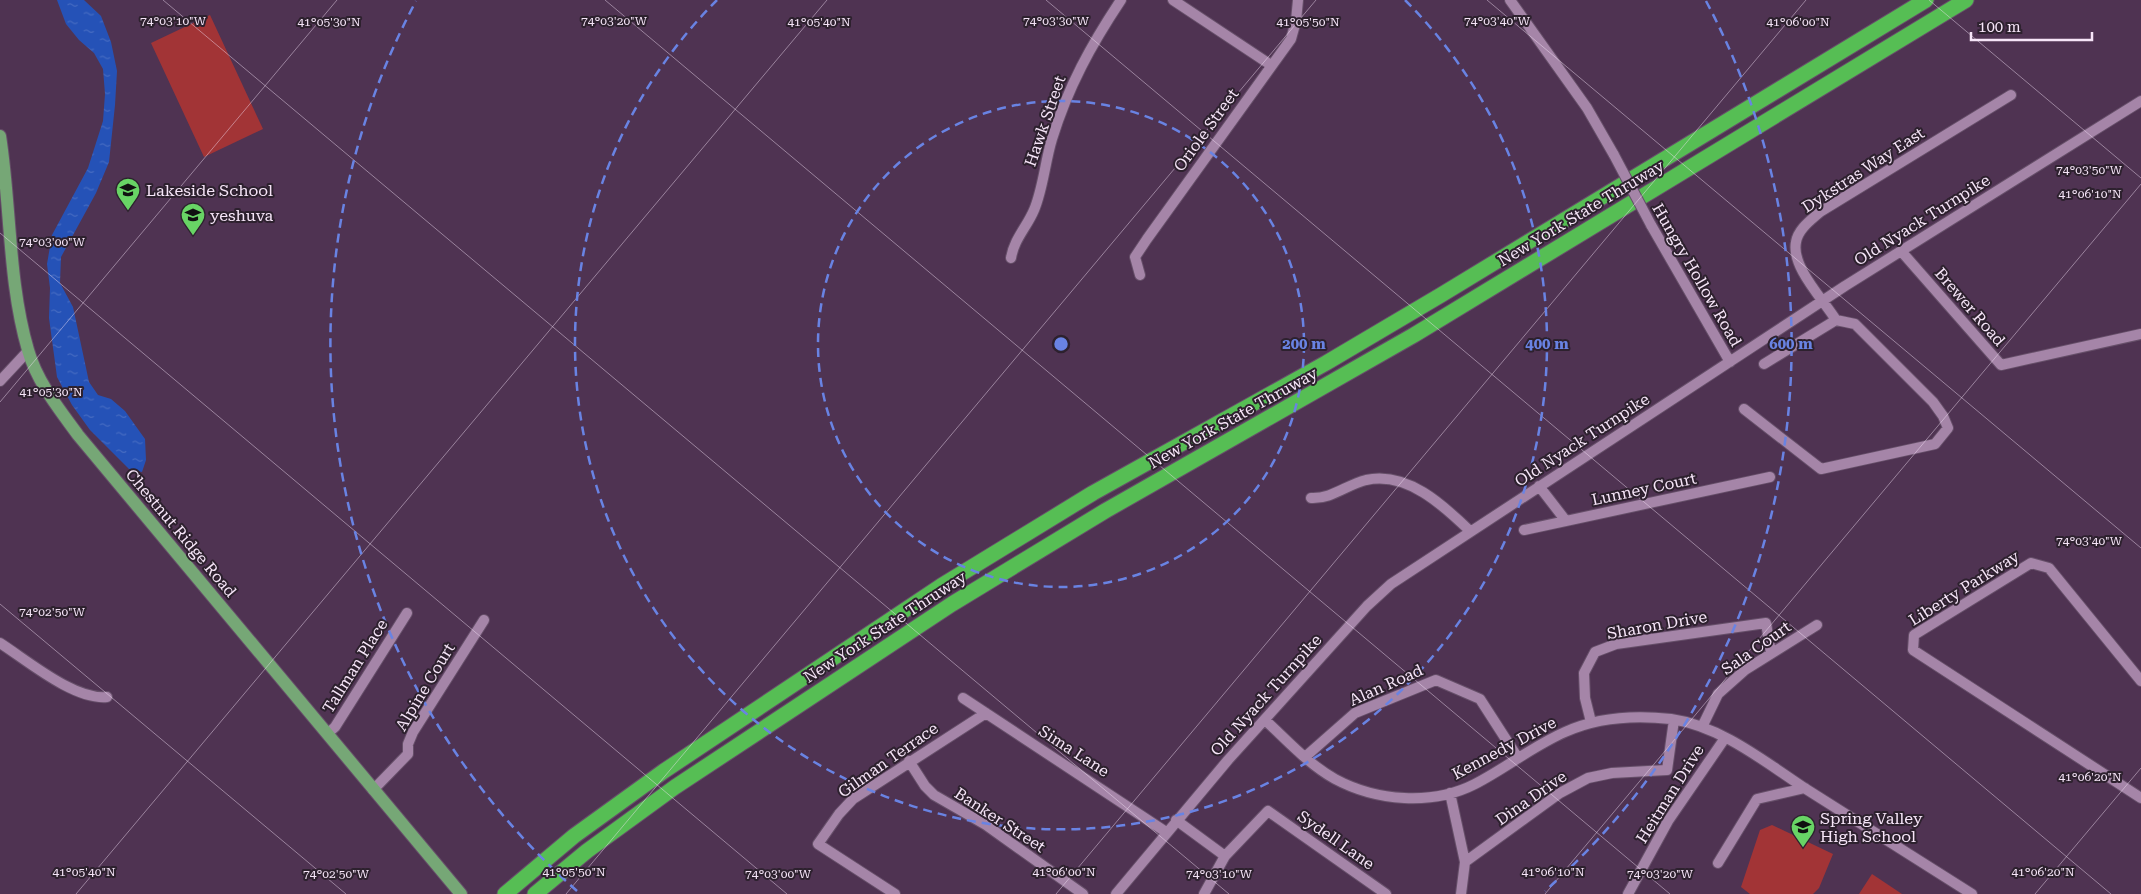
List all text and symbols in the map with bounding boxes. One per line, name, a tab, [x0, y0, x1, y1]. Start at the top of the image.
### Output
scale bar	[1971, 10, 2092, 42]
text: 74°03'10"W	[140, 14, 207, 28]
text: 74°03'20"W	[581, 14, 648, 28]
text: 74°03'30"W	[1023, 14, 1090, 28]
text: 74°03'40"W	[1464, 14, 1531, 28]
text: 41°05'30"N	[297, 15, 361, 29]
text: 41°05'40"N	[787, 15, 851, 29]
text: 41°05'50"N	[1276, 15, 1340, 29]
text: 41°06'00"N	[1766, 15, 1830, 29]
text: 100 m	[1978, 18, 2021, 36]
street label: Hawk Street	[1021, 73, 1069, 169]
street label: Oriole Street	[1170, 85, 1242, 175]
street label: Dykstras Way East	[1798, 123, 1928, 217]
street label: New York State Thruway	[1495, 156, 1668, 270]
text: 74°03'50"W	[2056, 163, 2123, 177]
street label: Old Nyack Turnpike	[1850, 170, 1994, 270]
school or university icon: Lakeside School	[115, 177, 141, 211]
place label: Lakeside School	[146, 181, 273, 200]
text: 41°06'10"N	[2058, 187, 2122, 201]
street label: Hungry Hollow Road	[1648, 200, 1746, 350]
school or university icon: yeshuva	[180, 202, 206, 236]
place label: yeshuva	[210, 206, 274, 225]
text: 74°03'00"W	[19, 235, 86, 249]
street label: Brewer Road	[1931, 264, 2009, 350]
centre of rings	[1052, 335, 1070, 353]
text: 200 m	[1282, 335, 1326, 353]
text: 400 m	[1525, 335, 1569, 353]
text: 600 m	[1769, 335, 1813, 353]
street label: New York State Thruway	[1145, 363, 1321, 472]
text: 41°05'30"N	[19, 385, 83, 399]
street label: Old Nyack Turnpike	[1511, 389, 1653, 491]
street label: Chestnut Ridge Road	[122, 465, 240, 601]
street label: Lunney Court	[1590, 469, 1698, 509]
text: 74°03'40"W	[2056, 534, 2123, 548]
street label: Liberty Parkway	[1905, 546, 2023, 630]
street label: New York State Thruway	[800, 567, 970, 687]
text: 74°02'50"W	[19, 605, 86, 619]
street label: Sharon Drive	[1605, 607, 1709, 643]
street label: Tallman Place	[319, 615, 392, 716]
street label: Sala Court	[1718, 617, 1794, 679]
street label: Old Nyack Turnpike	[1206, 630, 1326, 760]
street label: Alpine Court	[391, 640, 459, 734]
street label: Alan Road	[1346, 660, 1426, 710]
street label: Kennedy Drive	[1449, 712, 1559, 783]
street label: Gilman Terrace	[834, 718, 942, 802]
street label: Sima Lane	[1035, 721, 1113, 781]
street label: Heitman Drive	[1632, 741, 1708, 847]
street label: Dina Drive	[1492, 766, 1570, 829]
text: 41°06'20"N	[2058, 770, 2122, 784]
street label: Banker Street	[951, 784, 1049, 856]
street label: Sydell Lane	[1294, 807, 1378, 874]
place label: Spring Valley High School	[1820, 809, 1923, 846]
school or university icon: Spring Valley High School	[1790, 814, 1816, 848]
text: 41°05'40"N	[52, 865, 116, 879]
text: 41°05'50"N	[542, 865, 606, 879]
text: 41°06'00"N	[1032, 865, 1096, 879]
text: 41°06'10"N	[1521, 865, 1585, 879]
text: 41°06'20"N	[2011, 865, 2075, 879]
text: 74°02'50"W	[303, 867, 370, 881]
text: 74°03'00"W	[745, 867, 812, 881]
text: 74°03'10"W	[1186, 867, 1253, 881]
text: 74°03'20"W	[1627, 867, 1694, 881]

